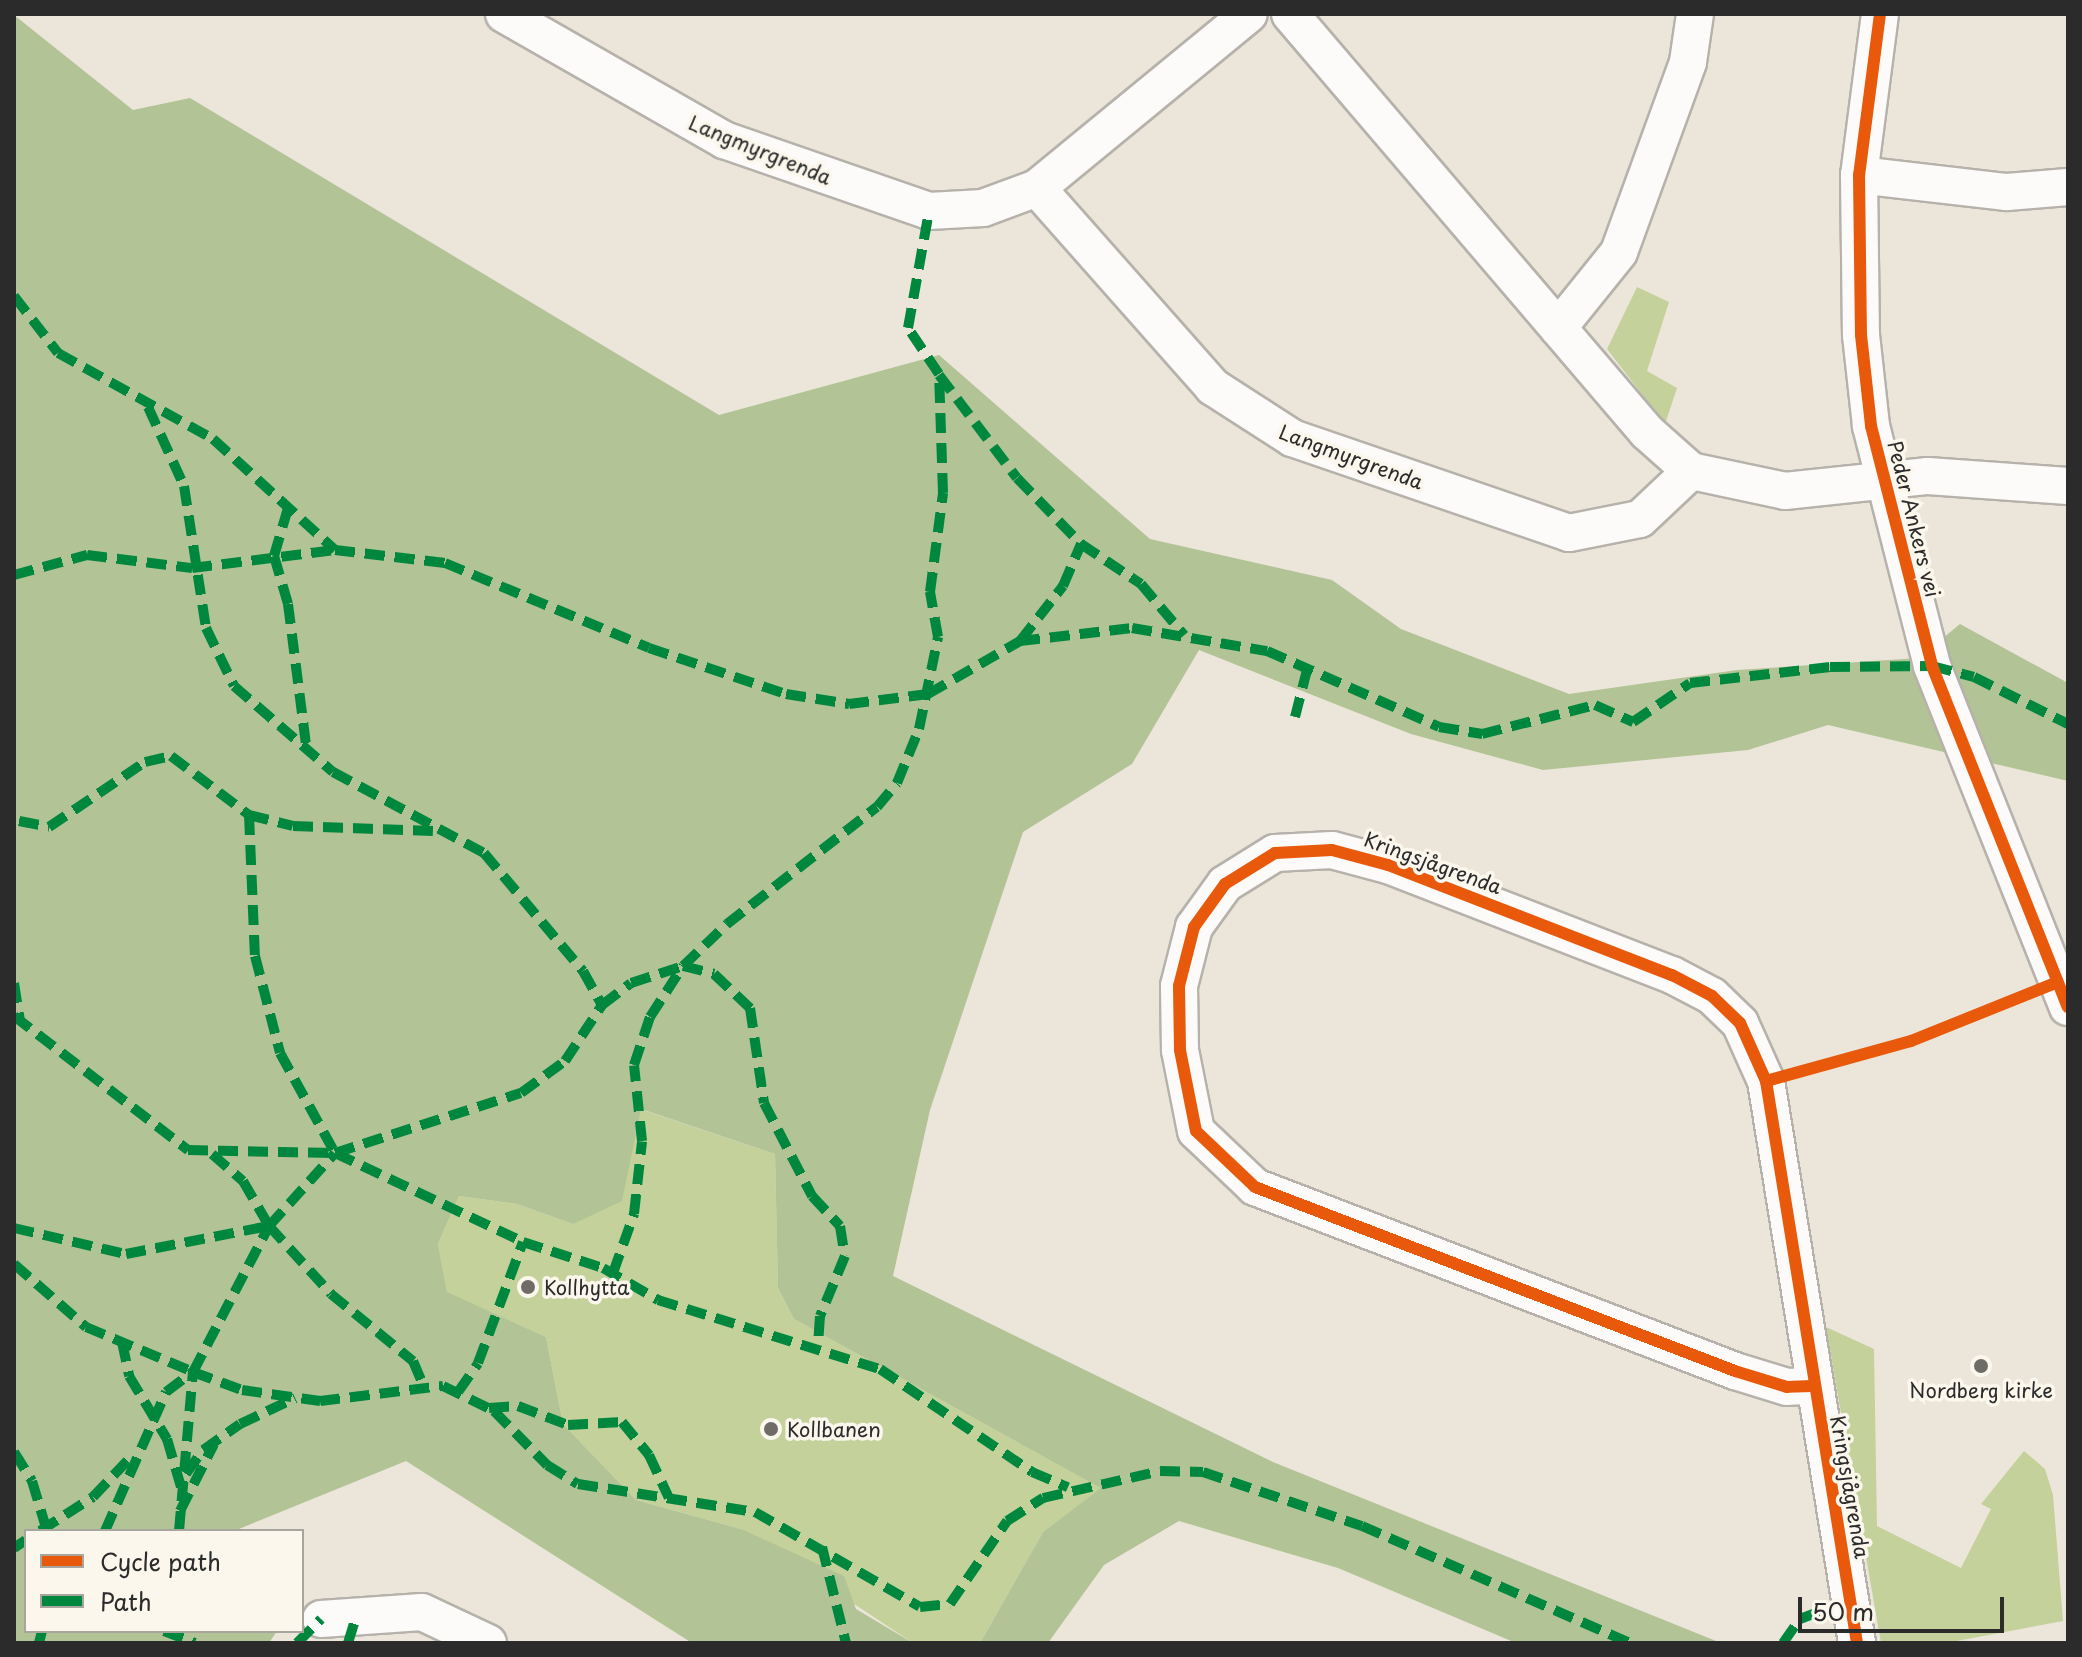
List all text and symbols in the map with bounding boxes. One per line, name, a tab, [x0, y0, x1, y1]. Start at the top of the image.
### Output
street label: Langmyrgrenda	[685, 110, 835, 190]
street label: Langmyrgrenda	[1276, 420, 1426, 494]
street label: Peder Ankers vei	[1883, 438, 1945, 600]
street label: Kringsjågrenda	[1361, 827, 1505, 899]
place label: Kollhytta	[544, 1275, 629, 1299]
marker: Kollhytta	[519, 1278, 537, 1296]
marker: Nordberg kirke	[1972, 1357, 1990, 1375]
place label: Nordberg kirke	[1908, 1378, 2054, 1402]
street label: Kringsjågrenda	[1826, 1414, 1874, 1560]
place label: Kollbanen	[787, 1417, 881, 1441]
marker: Kollbanen	[762, 1420, 780, 1438]
legend	[24, 1529, 304, 1633]
text: Cycle path	[100, 1543, 221, 1579]
scale bar	[1802, 1581, 2008, 1631]
text: Path	[100, 1583, 152, 1619]
text: 50 m	[1812, 1593, 1874, 1629]

